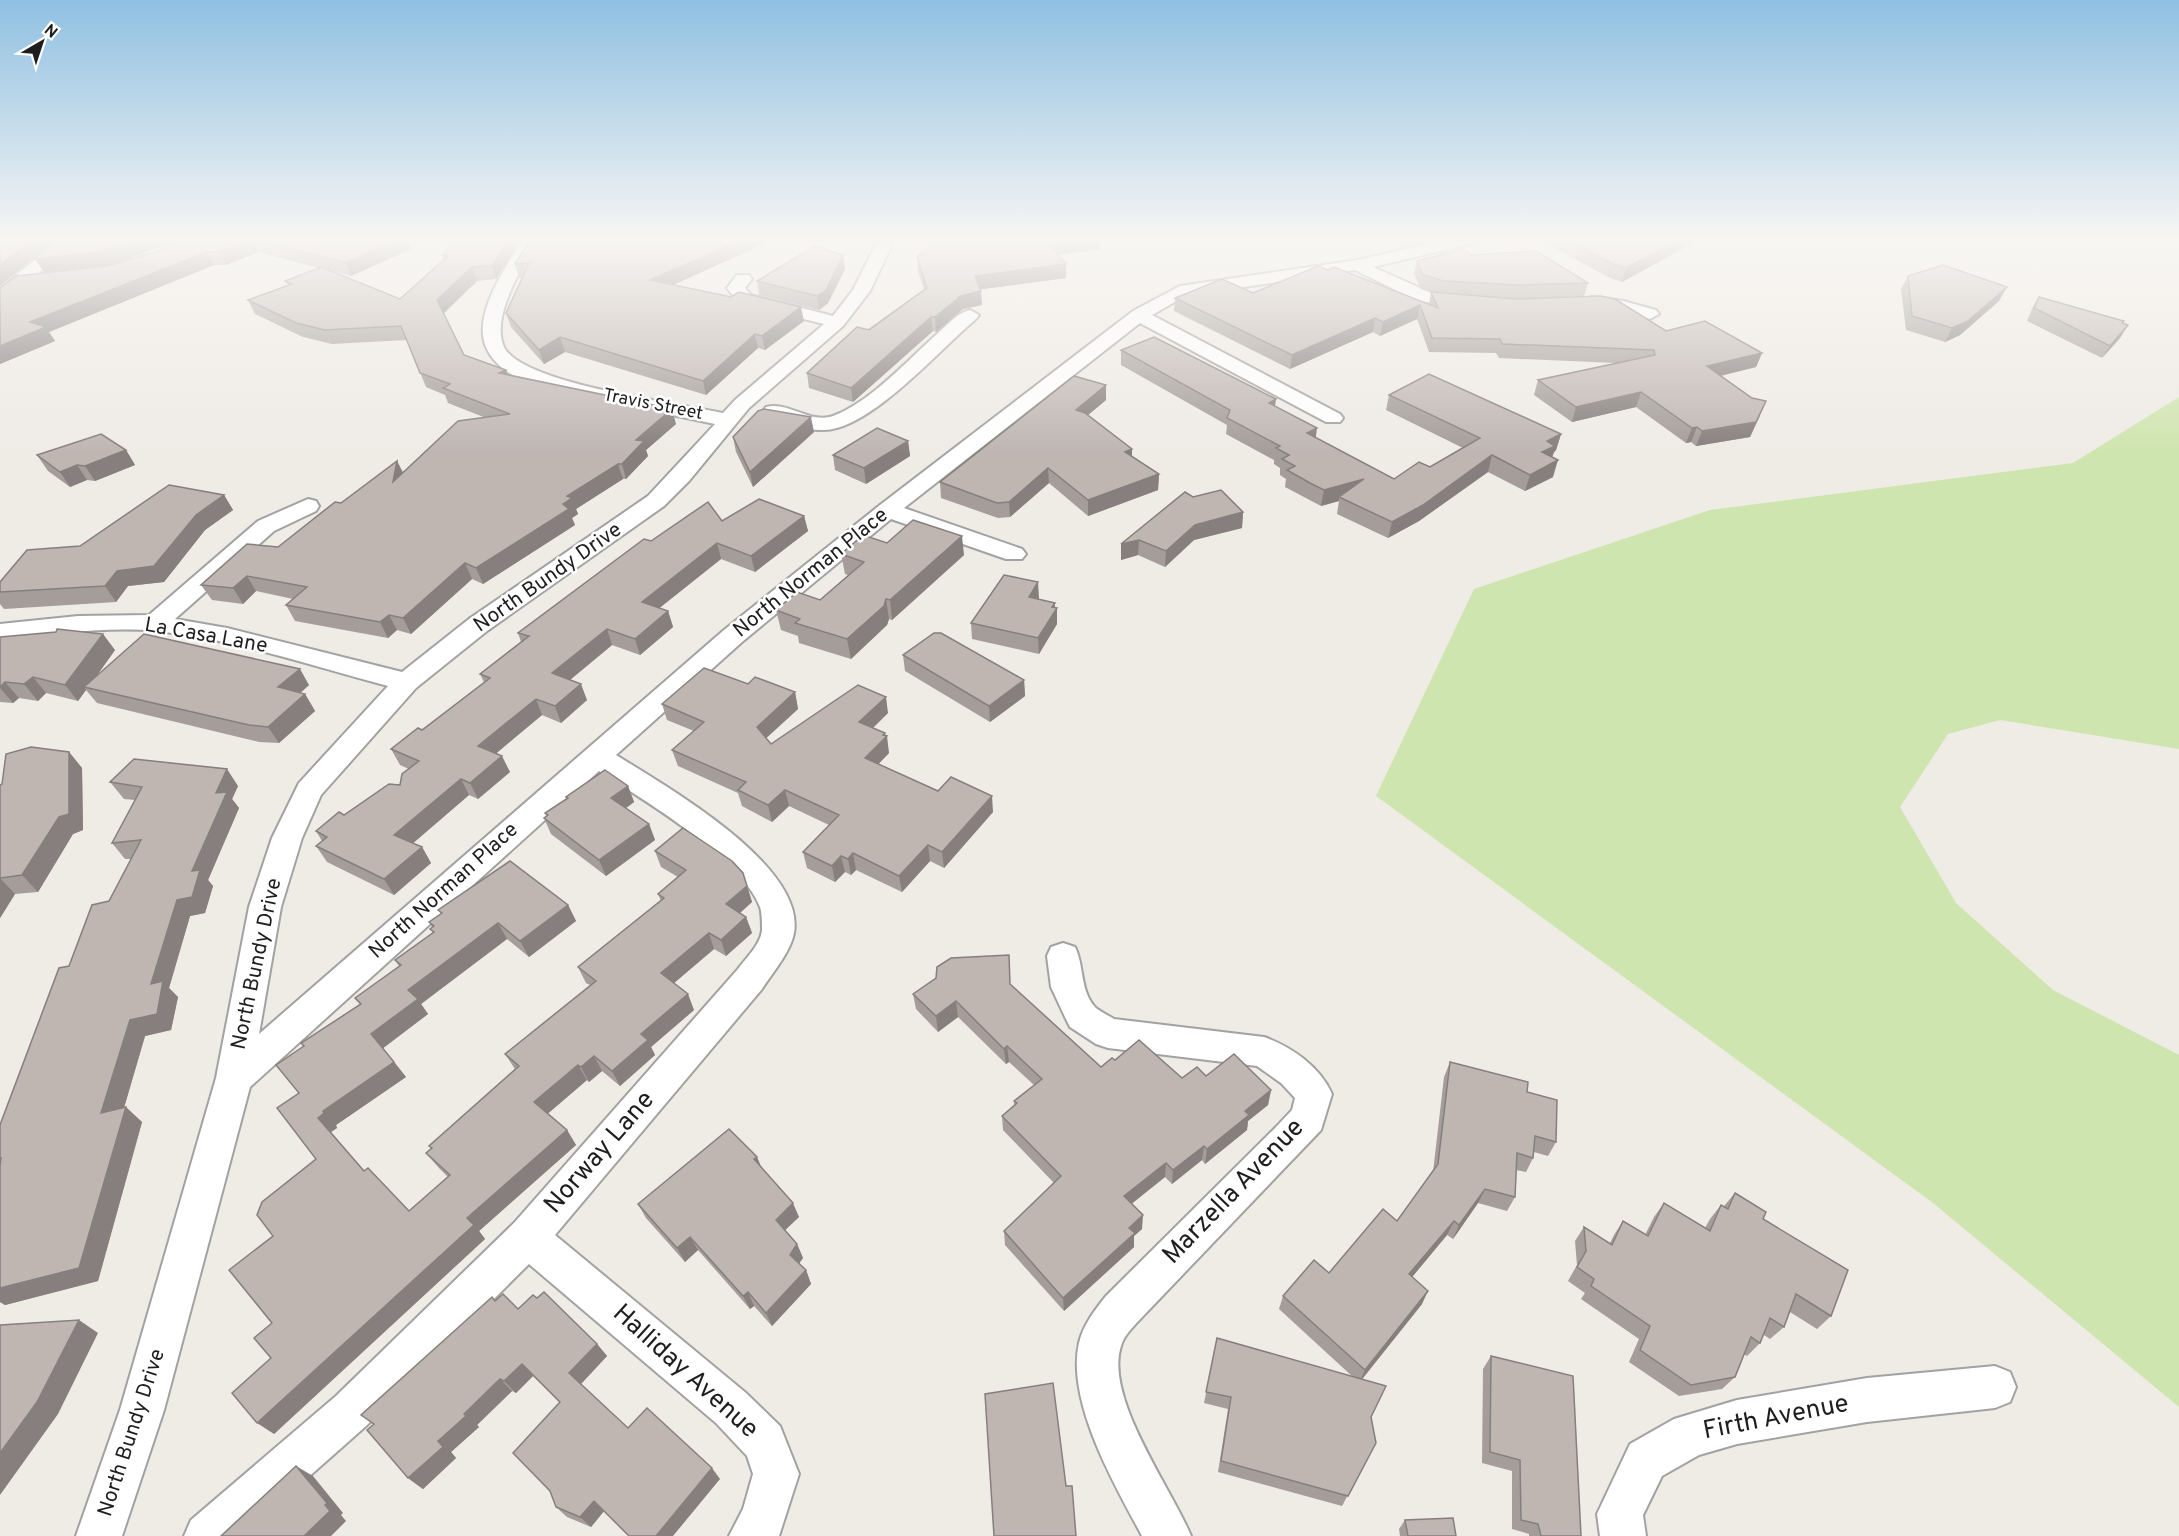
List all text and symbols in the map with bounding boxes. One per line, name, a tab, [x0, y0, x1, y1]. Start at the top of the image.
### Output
north arrow	[12, 12, 72, 72]
text: N	[39, 21, 61, 43]
street label: Travis Street	[601, 384, 705, 426]
street label: North Norman Place	[728, 502, 894, 644]
street label: North Bundy Drive	[469, 517, 627, 639]
street label: La Casa Lane	[142, 612, 270, 660]
street label: North Norman Place	[364, 817, 524, 965]
street label: North Bundy Drive	[226, 876, 288, 1052]
street label: Norway Lane	[538, 1085, 662, 1221]
street label: Marzella Avenue	[1156, 1112, 1312, 1272]
street label: Halliday Avenue	[605, 1298, 765, 1446]
street label: North Bundy Drive	[92, 1346, 172, 1520]
street label: Firth Avenue	[1700, 1388, 1852, 1448]

